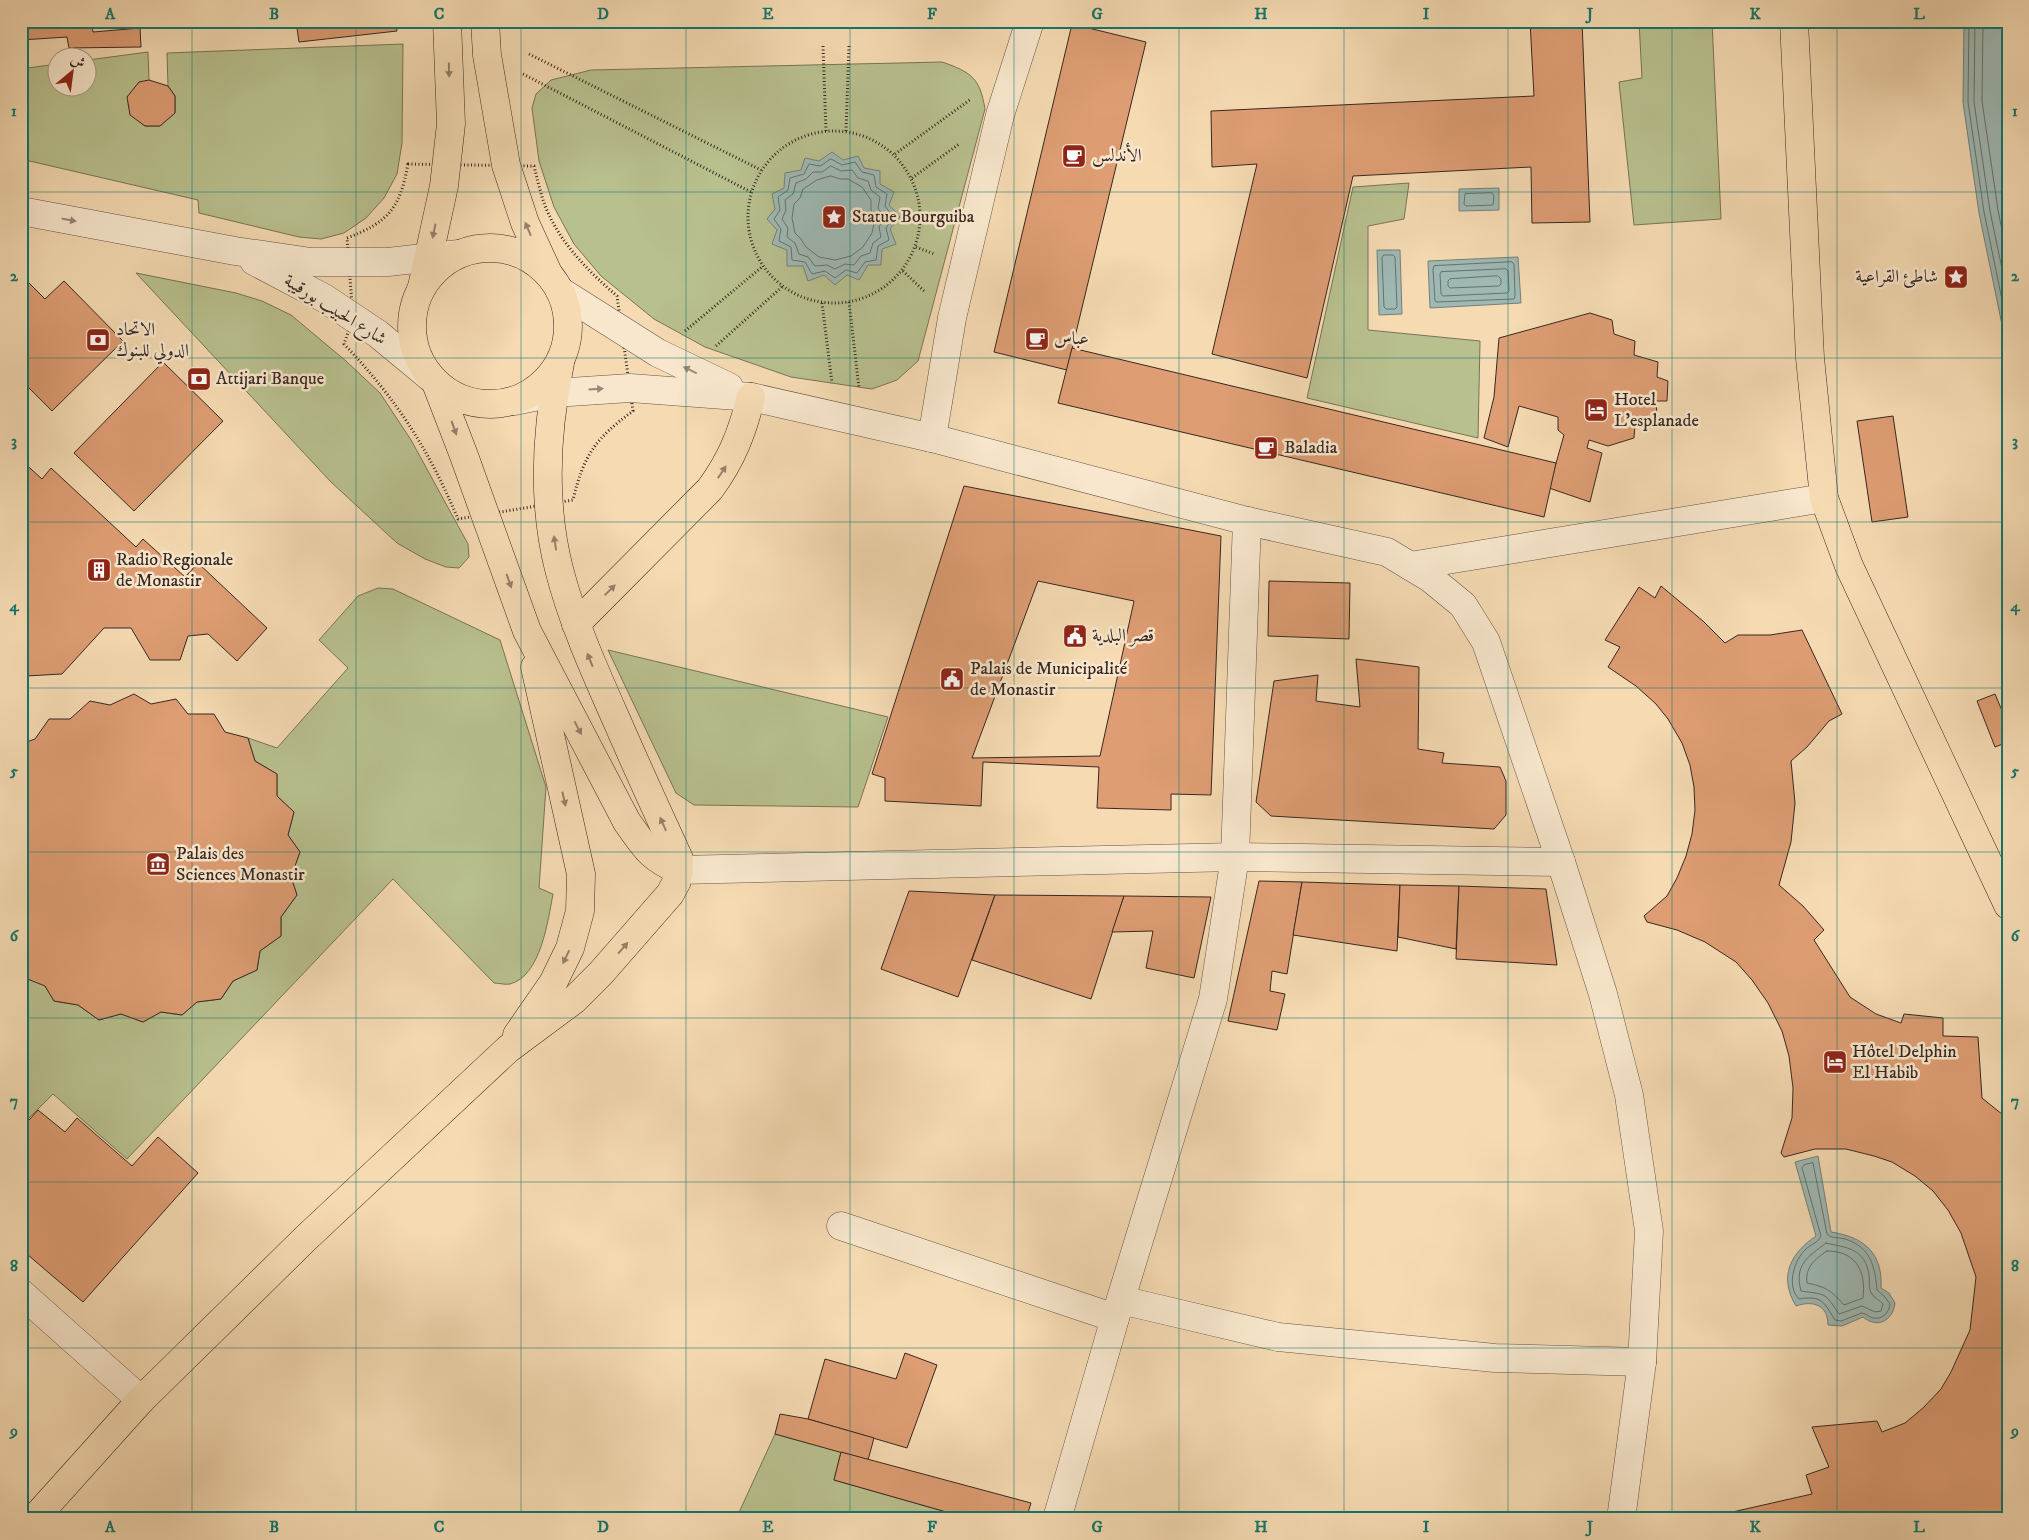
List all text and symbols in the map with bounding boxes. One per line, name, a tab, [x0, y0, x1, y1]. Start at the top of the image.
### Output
text: A	[104, 4, 116, 24]
text: B	[269, 4, 279, 24]
text: C	[434, 4, 444, 24]
text: D	[597, 4, 609, 24]
text: E	[762, 4, 774, 24]
text: F	[927, 4, 937, 24]
text: G	[1091, 4, 1103, 24]
text: H	[1254, 4, 1268, 24]
text: I	[1423, 4, 1430, 24]
text: J	[1585, 4, 1594, 24]
text: K	[1749, 4, 1761, 24]
text: L	[1913, 4, 1925, 24]
north arrow	[48, 48, 98, 98]
text: ش	[67, 50, 88, 73]
one-way arrow	[446, 62, 454, 78]
text: 1	[11, 101, 17, 121]
text: 1	[2012, 101, 2018, 121]
place label: الأندلس	[1092, 142, 1142, 167]
cafe icon: الأندلس	[1061, 143, 1087, 169]
place icon: Statue Bourguiba	[821, 204, 847, 230]
place label: Statue Bourguiba	[852, 206, 975, 228]
one-way arrow	[62, 216, 78, 224]
one-way arrow	[523, 222, 531, 236]
one-way arrow	[430, 223, 438, 239]
place icon: شاطئ القراعية	[1943, 264, 1969, 290]
text: 2	[10, 266, 19, 286]
place label: شاطئ القراعية	[1855, 266, 1938, 288]
text: 2	[2011, 266, 2020, 286]
street label: شارع الحبيب بورقيبة	[278, 270, 390, 353]
place label: الاتحاد الدولي للبنوك	[116, 319, 189, 365]
cafe icon: عباس	[1024, 326, 1050, 352]
bank icon: الاتحاد الدولي للبنوك	[85, 327, 111, 353]
place label: عباس	[1054, 328, 1089, 350]
one-way arrow	[683, 365, 697, 373]
bank icon: Attijari Banque	[186, 366, 212, 392]
place label: Attijari Banque	[216, 368, 324, 390]
one-way arrow	[589, 384, 605, 392]
place label: Hotel L'esplanade	[1614, 389, 1699, 432]
hotel icon: Hotel L'esplanade	[1583, 397, 1609, 423]
one-way arrow	[450, 421, 458, 436]
text: 3	[11, 431, 17, 451]
text: 3	[2012, 431, 2018, 451]
cafe icon: Baladia	[1253, 435, 1279, 461]
place label: Baladia	[1284, 437, 1338, 459]
one-way arrow	[717, 465, 727, 479]
one-way arrow	[551, 535, 559, 551]
place label: Radio Regionale de Monastir	[116, 549, 233, 592]
building icon: Radio Regionale de Monastir	[86, 557, 112, 583]
one-way arrow	[505, 574, 513, 589]
one-way arrow	[604, 584, 616, 596]
text: 4	[8, 596, 19, 616]
text: 4	[2009, 596, 2020, 616]
public building icon: قصر البلدية	[1062, 623, 1088, 649]
place label: قصر البلدية	[1092, 625, 1154, 647]
one-way arrow	[586, 653, 594, 667]
place label: Palais de Municipalité de Monastir	[970, 658, 1128, 701]
public building icon: Palais de Municipalité de Monastir	[939, 666, 965, 692]
one-way arrow	[574, 720, 582, 735]
text: 5	[9, 761, 18, 781]
text: 5	[2010, 761, 2019, 781]
one-way arrow	[560, 791, 568, 806]
one-way arrow	[659, 817, 667, 831]
place label: Palais des Sciences Monastir	[176, 843, 305, 886]
museum icon: Palais des Sciences Monastir	[145, 851, 171, 877]
text: 6	[10, 926, 20, 946]
text: 6	[2011, 926, 2021, 946]
one-way arrow	[617, 943, 629, 955]
one-way arrow	[562, 950, 570, 964]
place label: Hôtel Delphin El Habib	[1852, 1041, 1957, 1084]
hotel icon: Hôtel Delphin El Habib	[1822, 1049, 1848, 1075]
text: 7	[10, 1091, 18, 1111]
text: 7	[2011, 1091, 2019, 1111]
text: 8	[10, 1256, 18, 1276]
text: 8	[2011, 1256, 2019, 1276]
text: 9	[9, 1421, 18, 1441]
text: 9	[2010, 1421, 2019, 1441]
text: A	[104, 1517, 116, 1537]
text: B	[269, 1517, 279, 1537]
text: C	[434, 1517, 444, 1537]
text: D	[597, 1517, 609, 1537]
text: E	[762, 1517, 774, 1537]
text: F	[927, 1517, 937, 1537]
text: G	[1091, 1517, 1103, 1537]
text: H	[1254, 1517, 1268, 1537]
text: I	[1423, 1517, 1430, 1537]
text: J	[1585, 1517, 1594, 1537]
text: K	[1749, 1517, 1761, 1537]
text: L	[1913, 1517, 1925, 1537]

